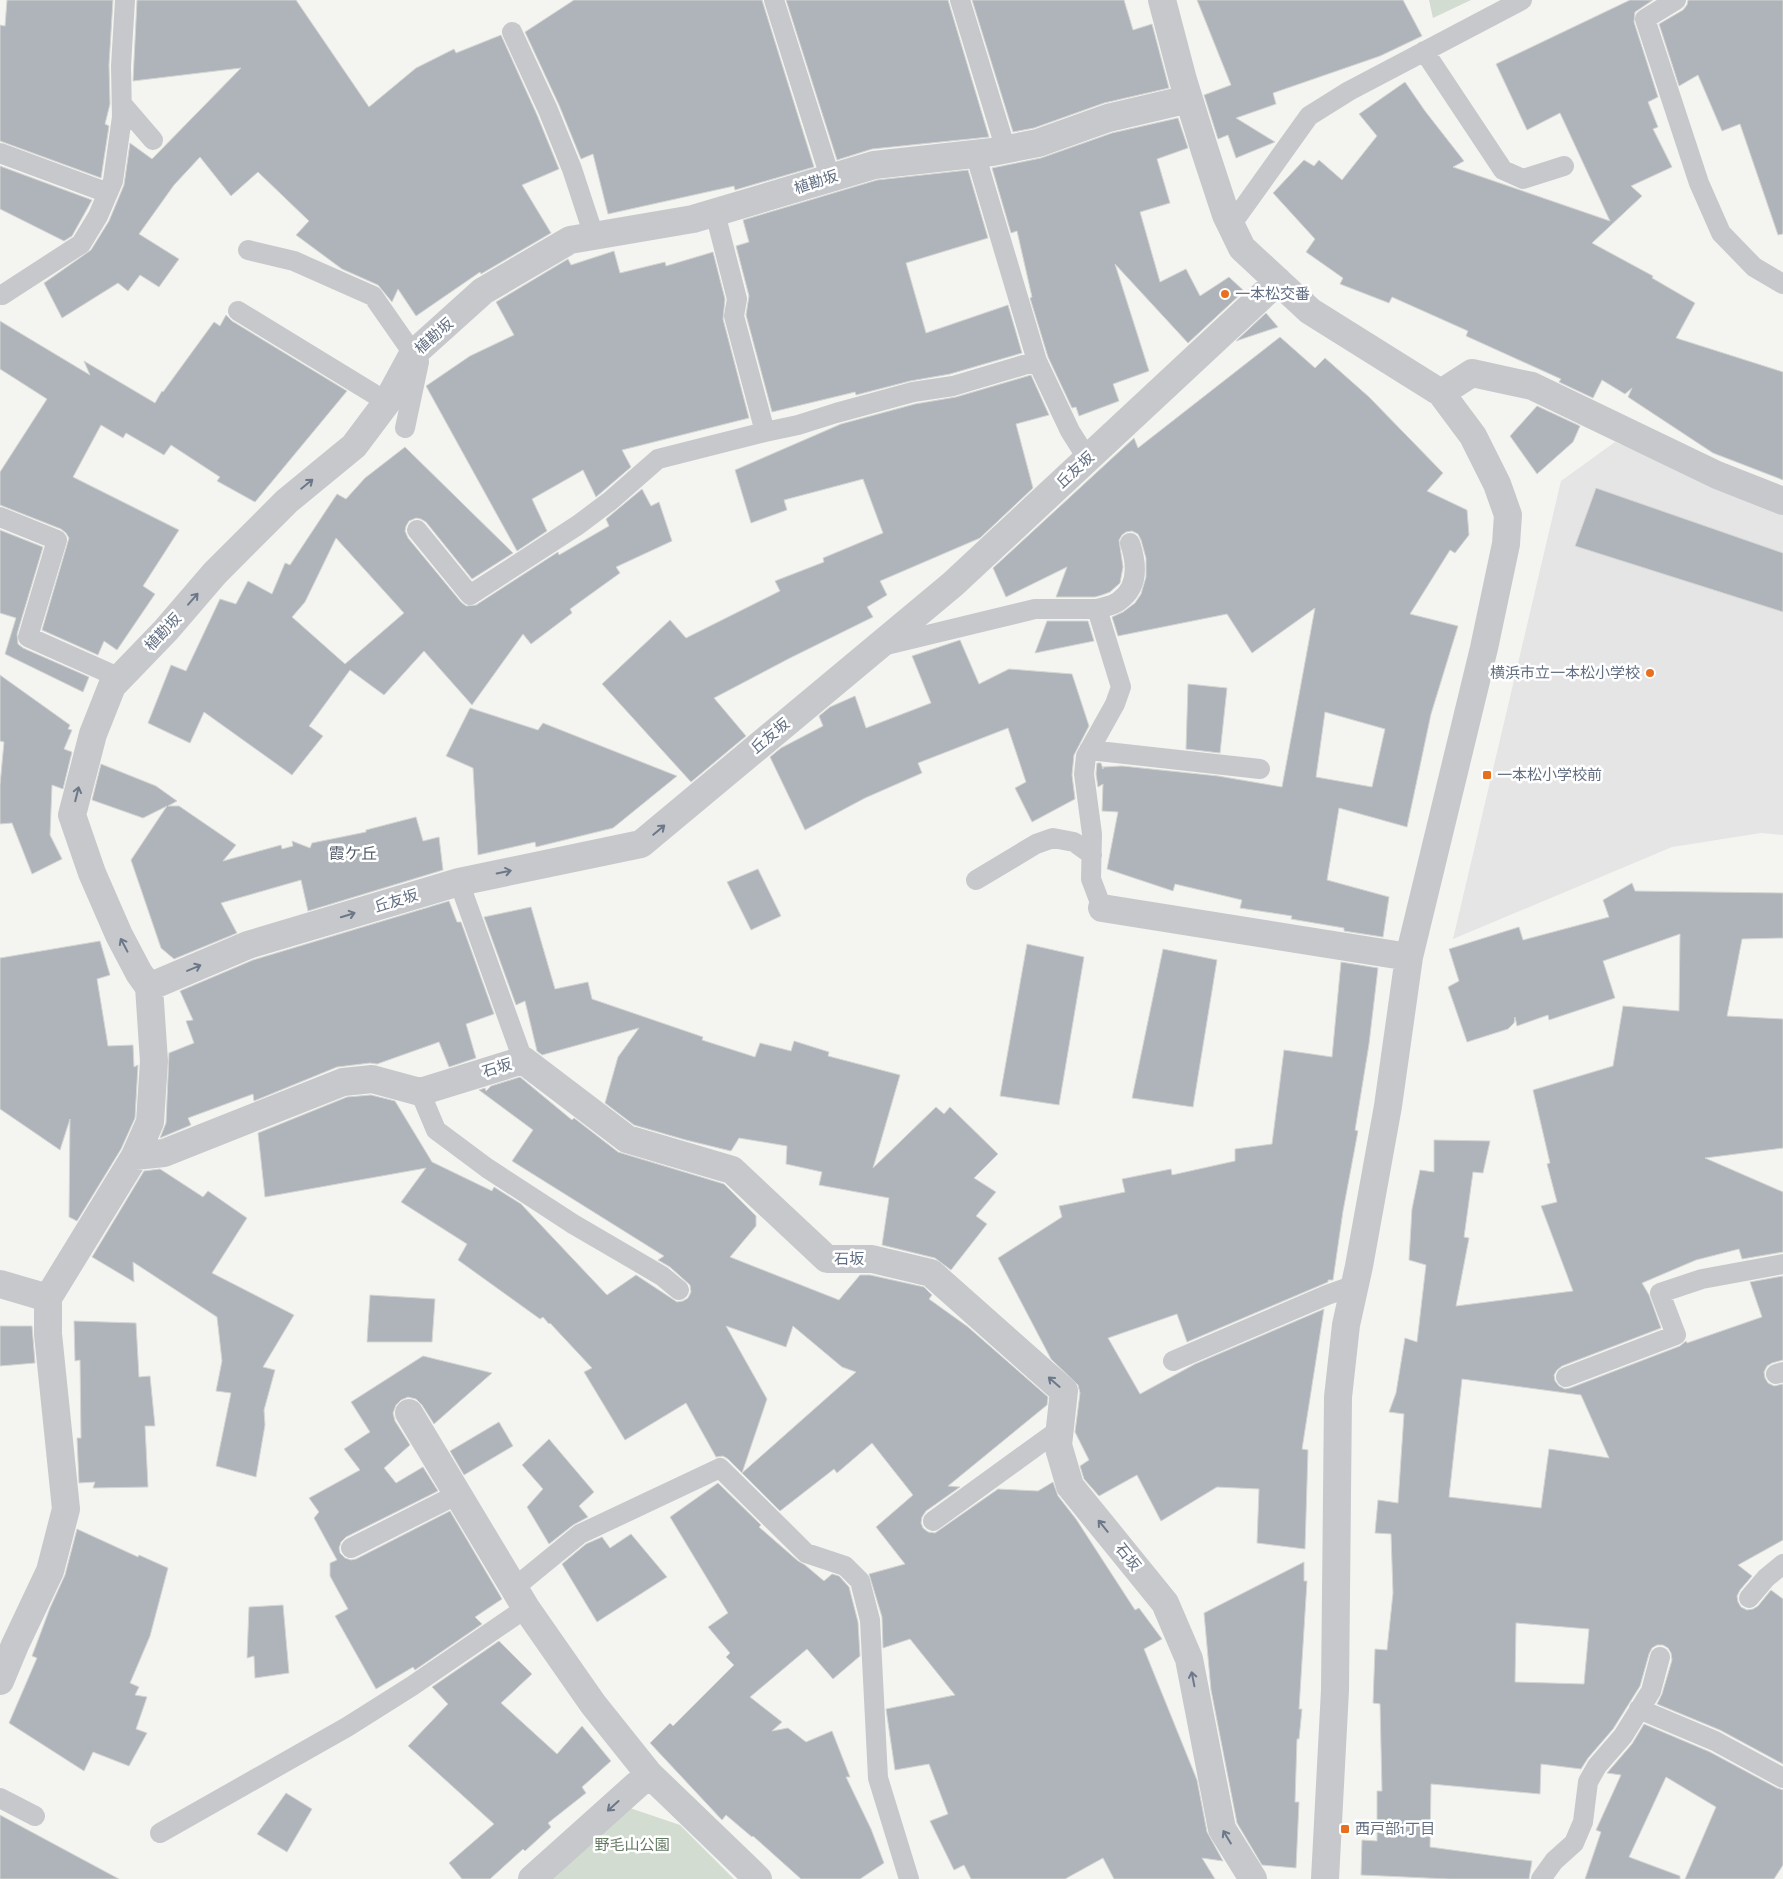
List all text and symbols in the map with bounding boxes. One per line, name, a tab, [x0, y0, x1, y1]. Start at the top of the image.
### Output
street label: 植勘坂	[792, 166, 840, 197]
place label: 一本松交番	[1235, 286, 1310, 302]
marker: 一本松交番	[1219, 288, 1231, 300]
street label: 植勘坂	[411, 314, 456, 357]
street label: 丘友坂	[1053, 449, 1097, 491]
one-way arrow	[301, 478, 314, 489]
one-way arrow	[187, 593, 198, 606]
street label: 植勘坂	[141, 609, 184, 654]
place label: 横浜市立一本松小学校	[1490, 665, 1640, 681]
marker: 横浜市立一本松小学校	[1644, 667, 1656, 679]
street label: 丘友坂	[748, 715, 792, 757]
place label: 一本松小学校前	[1497, 767, 1602, 783]
marker: 一本松小学校前	[1481, 769, 1493, 781]
one-way arrow	[73, 786, 82, 802]
one-way arrow	[652, 824, 665, 836]
district label: 霞ケ丘	[329, 845, 377, 862]
one-way arrow	[496, 867, 512, 877]
street label: 丘友坂	[372, 887, 420, 915]
one-way arrow	[339, 910, 355, 920]
one-way arrow	[119, 939, 129, 953]
one-way arrow	[186, 963, 201, 973]
street label: 石坂	[480, 1056, 514, 1080]
street label: 石坂	[834, 1251, 864, 1267]
one-way arrow	[1048, 1376, 1061, 1388]
one-way arrow	[1097, 1520, 1108, 1533]
street label: 石坂	[1112, 1540, 1144, 1574]
one-way arrow	[1187, 1672, 1197, 1688]
one-way arrow	[606, 1801, 619, 1812]
place label: 西戸部1丁目	[1355, 1821, 1435, 1837]
marker: 西戸部1丁目	[1339, 1823, 1351, 1835]
one-way arrow	[1222, 1831, 1232, 1845]
park label: 野毛山公園	[594, 1837, 670, 1853]

